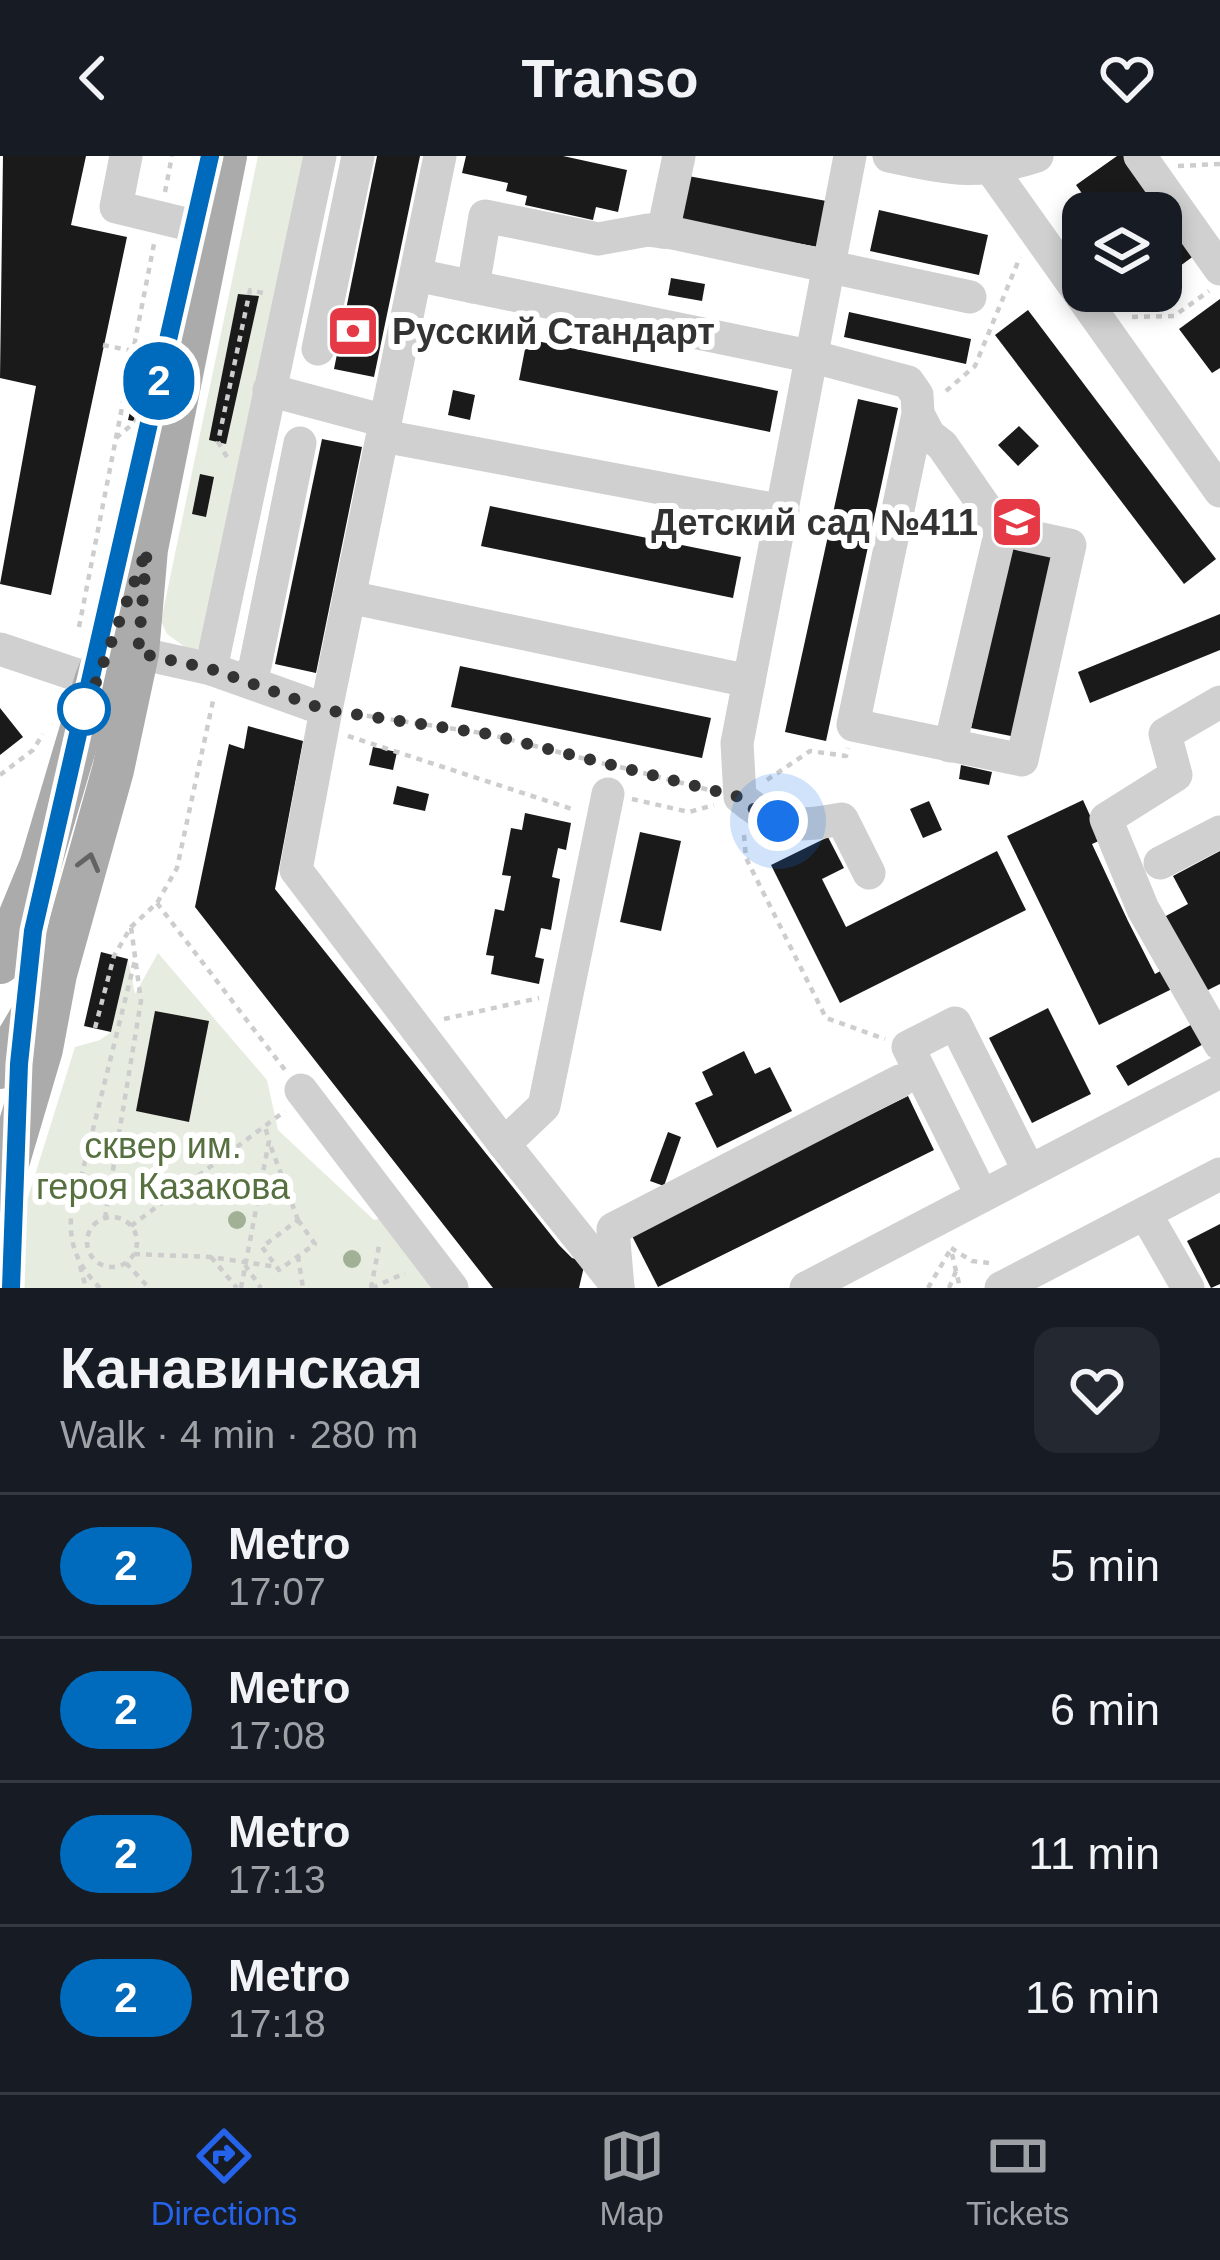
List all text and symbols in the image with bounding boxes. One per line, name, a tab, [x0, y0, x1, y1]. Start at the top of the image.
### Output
icon: back	[60, 45, 126, 111]
icon: heart	[1094, 45, 1160, 111]
text: Transo	[521, 48, 699, 108]
map controls	[1062, 192, 1182, 312]
button: layers	[1062, 192, 1182, 312]
bank icon: Русский Стандарт	[325, 303, 381, 359]
place label: Русский Стандарт	[392, 311, 715, 352]
line badge: 2	[120, 342, 198, 420]
text: 2	[147, 357, 171, 404]
school or university icon: Детский сад №411	[989, 494, 1045, 550]
place label: Детский сад №411	[651, 502, 978, 543]
unlabelled marker	[59, 684, 109, 734]
your location	[748, 791, 808, 851]
one-way arrow	[75, 852, 100, 872]
park label: сквер им. героя Казакова	[36, 1125, 291, 1207]
button: heart	[1034, 1327, 1160, 1453]
text: Канавинская	[60, 1336, 423, 1400]
text: Walk · 4 min · 280 m	[60, 1413, 418, 1456]
text: Metro	[228, 1518, 351, 1569]
text: 5 min	[1050, 1540, 1160, 1591]
text: 2	[114, 1542, 138, 1589]
text: 17:07	[228, 1570, 326, 1613]
text: Metro	[228, 1662, 351, 1713]
text: 6 min	[1050, 1684, 1160, 1735]
text: 2	[114, 1686, 138, 1733]
text: 17:08	[228, 1714, 326, 1757]
text: Metro	[228, 1806, 351, 1857]
text: 11 min	[1028, 1828, 1160, 1879]
text: 2	[114, 1830, 138, 1877]
text: 17:13	[228, 1858, 326, 1901]
text: Metro	[228, 1950, 351, 2001]
text: 16 min	[1025, 1972, 1160, 2023]
text: 2	[114, 1974, 138, 2021]
text: 17:18	[228, 2002, 326, 2045]
tab: Directions	[151, 2123, 297, 2233]
tab: Map	[599, 2123, 665, 2233]
tab: Tickets	[966, 2123, 1069, 2233]

